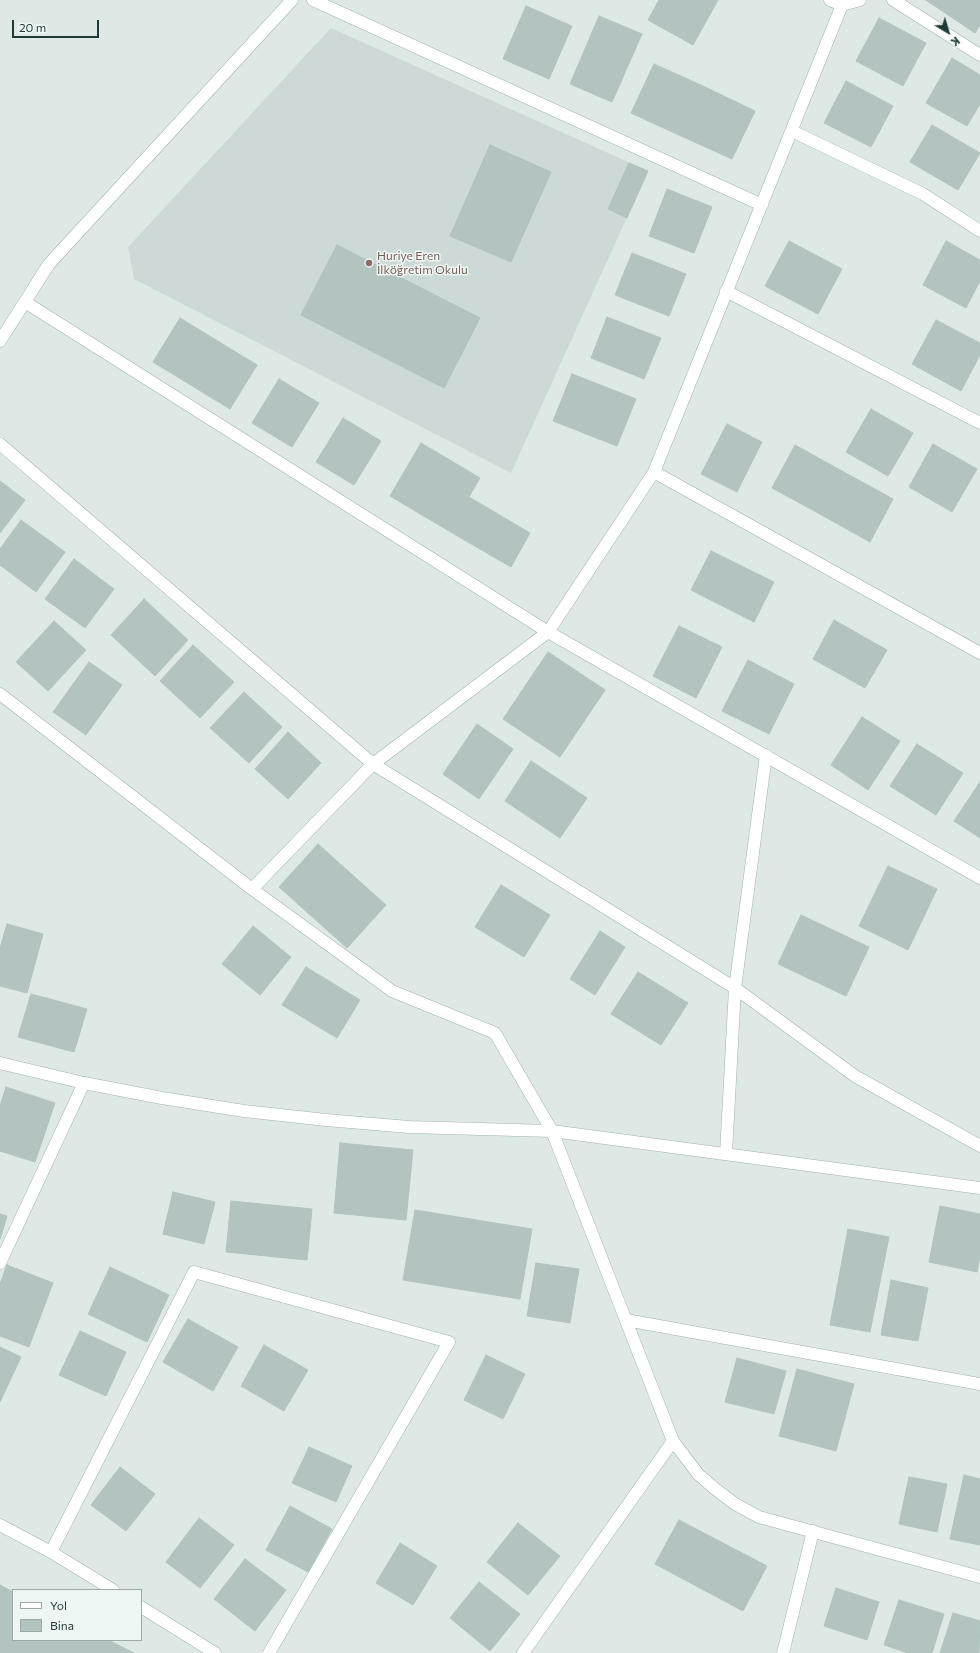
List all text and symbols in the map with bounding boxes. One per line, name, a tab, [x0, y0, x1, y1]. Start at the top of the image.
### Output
scale bar	[14, 12, 101, 38]
north arrow	[928, 12, 968, 52]
text: 20 m	[19, 20, 46, 34]
text: K	[949, 34, 963, 49]
place label: Huriye Eren İlköğretim Okulu	[377, 249, 468, 277]
marker: Huriye Eren İlköğretim Okulu	[364, 258, 374, 268]
legend	[12, 1589, 142, 1641]
text: Yol	[50, 1598, 67, 1612]
text: Bina	[50, 1618, 74, 1632]

